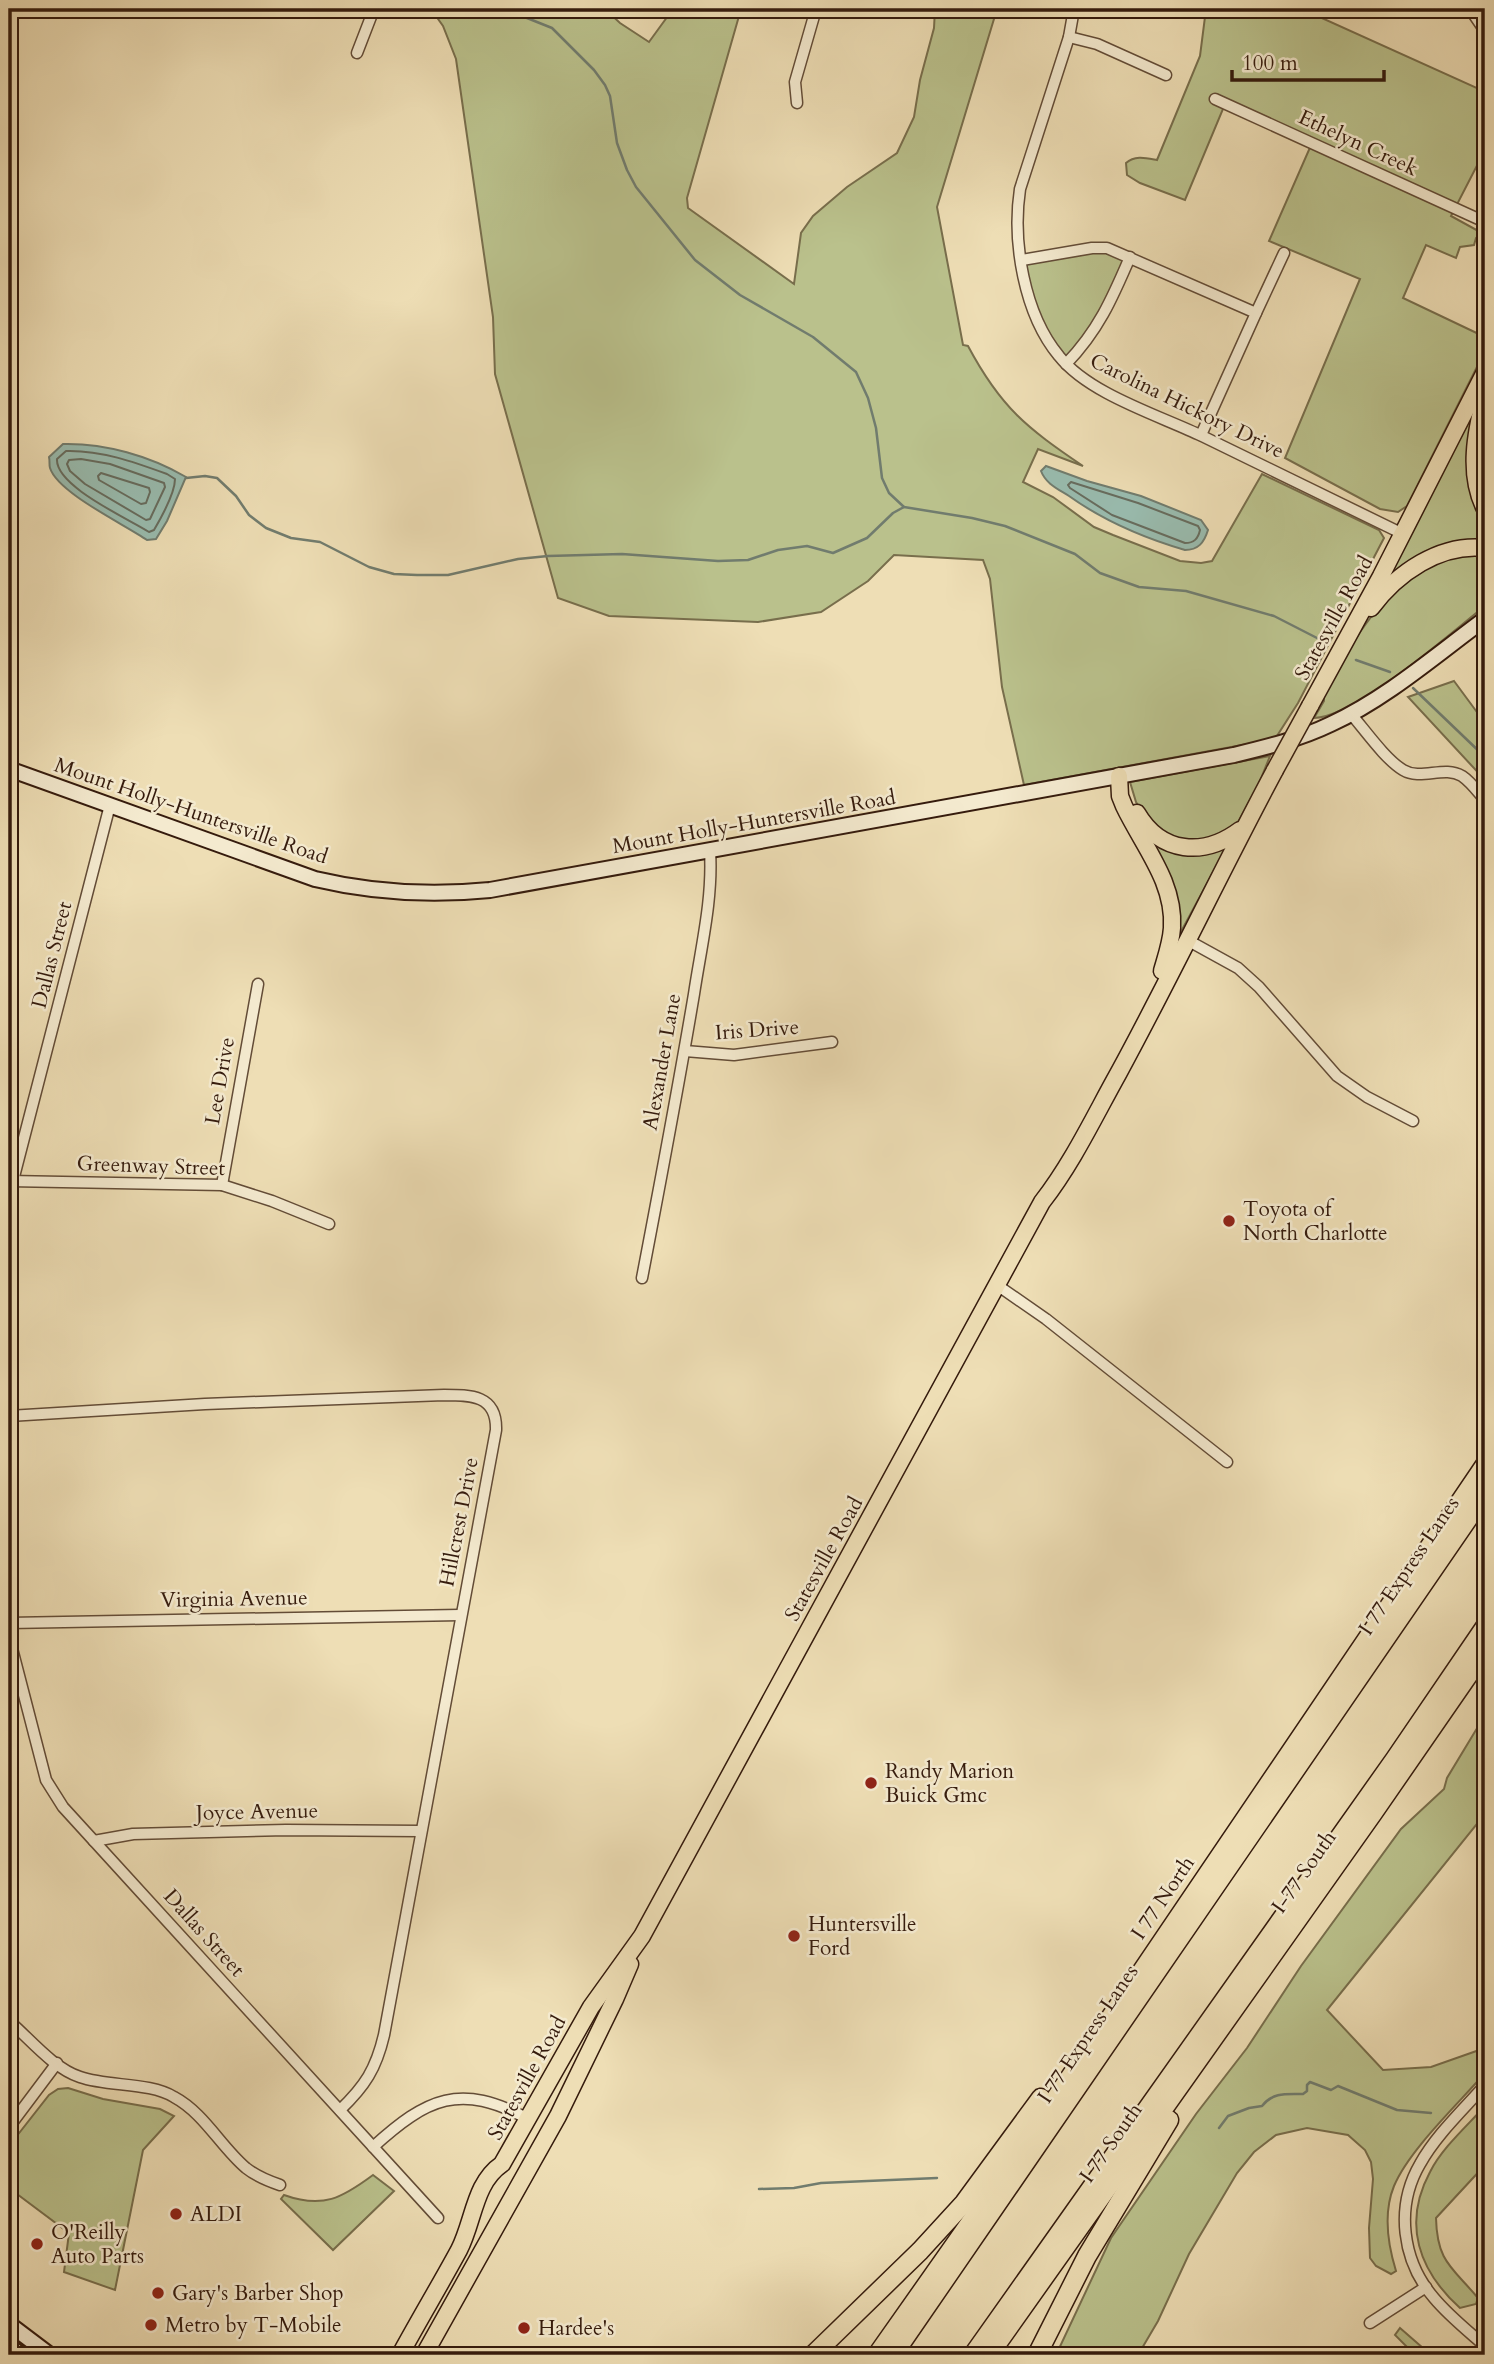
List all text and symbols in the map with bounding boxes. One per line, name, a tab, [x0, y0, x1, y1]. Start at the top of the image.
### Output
scale bar	[1232, 38, 1384, 82]
text: 100 m	[1242, 49, 1298, 78]
street label: Ethelyn Creek	[1294, 103, 1423, 184]
street label: Carolina Hickory Drive	[1085, 346, 1289, 466]
street label: Statesville Road	[1288, 551, 1380, 685]
street label: Mount Holly-Huntersville Road	[50, 751, 332, 871]
street label: Mount Holly-Huntersville Road	[610, 783, 898, 861]
street label: Dallas Street	[25, 898, 79, 1011]
street label: Alexander Lane	[636, 991, 688, 1133]
street label: Iris Drive	[714, 1013, 800, 1047]
street label: Lee Drive	[198, 1035, 242, 1127]
street label: Greenway Street	[76, 1149, 226, 1183]
place label: Toyota of North Charlotte	[1243, 1195, 1388, 1248]
marker: Toyota of North Charlotte	[1221, 1213, 1237, 1229]
street label: Hillcrest Drive	[432, 1455, 486, 1589]
street label: I 77 Express Lanes	[1352, 1491, 1466, 1641]
street label: Statesville Road	[778, 1492, 870, 1626]
street label: Virginia Avenue	[160, 1583, 308, 1615]
place label: Randy Marion Buick Gmc	[885, 1757, 1014, 1810]
marker: Randy Marion Buick Gmc	[863, 1775, 879, 1791]
street label: Joyce Avenue	[193, 1796, 318, 1828]
street label: I-77 South	[1265, 1824, 1343, 1919]
street label: I 77 North	[1124, 1850, 1202, 1946]
street label: Dallas Street	[157, 1883, 252, 1984]
place label: Huntersville Ford	[808, 1910, 917, 1963]
marker: Huntersville Ford	[786, 1928, 802, 1944]
street label: I 77 Express Lanes	[1031, 1959, 1145, 2109]
street label: Statesville Road	[481, 2011, 573, 2145]
street label: I 77 South	[1073, 2097, 1149, 2189]
place label: ALDI	[190, 2200, 242, 2229]
marker: ALDI	[168, 2206, 184, 2222]
place label: O'Reilly Auto Parts	[51, 2218, 144, 2271]
marker: O'Reilly Auto Parts	[29, 2236, 45, 2252]
place label: Gary's Barber Shop	[172, 2279, 344, 2308]
marker: Gary's Barber Shop	[150, 2285, 166, 2301]
place label: Metro by T-Mobile	[165, 2311, 342, 2340]
place label: Hardee's	[538, 2314, 614, 2343]
marker: Metro by T-Mobile	[143, 2317, 159, 2333]
marker: Hardee's	[516, 2320, 532, 2336]

